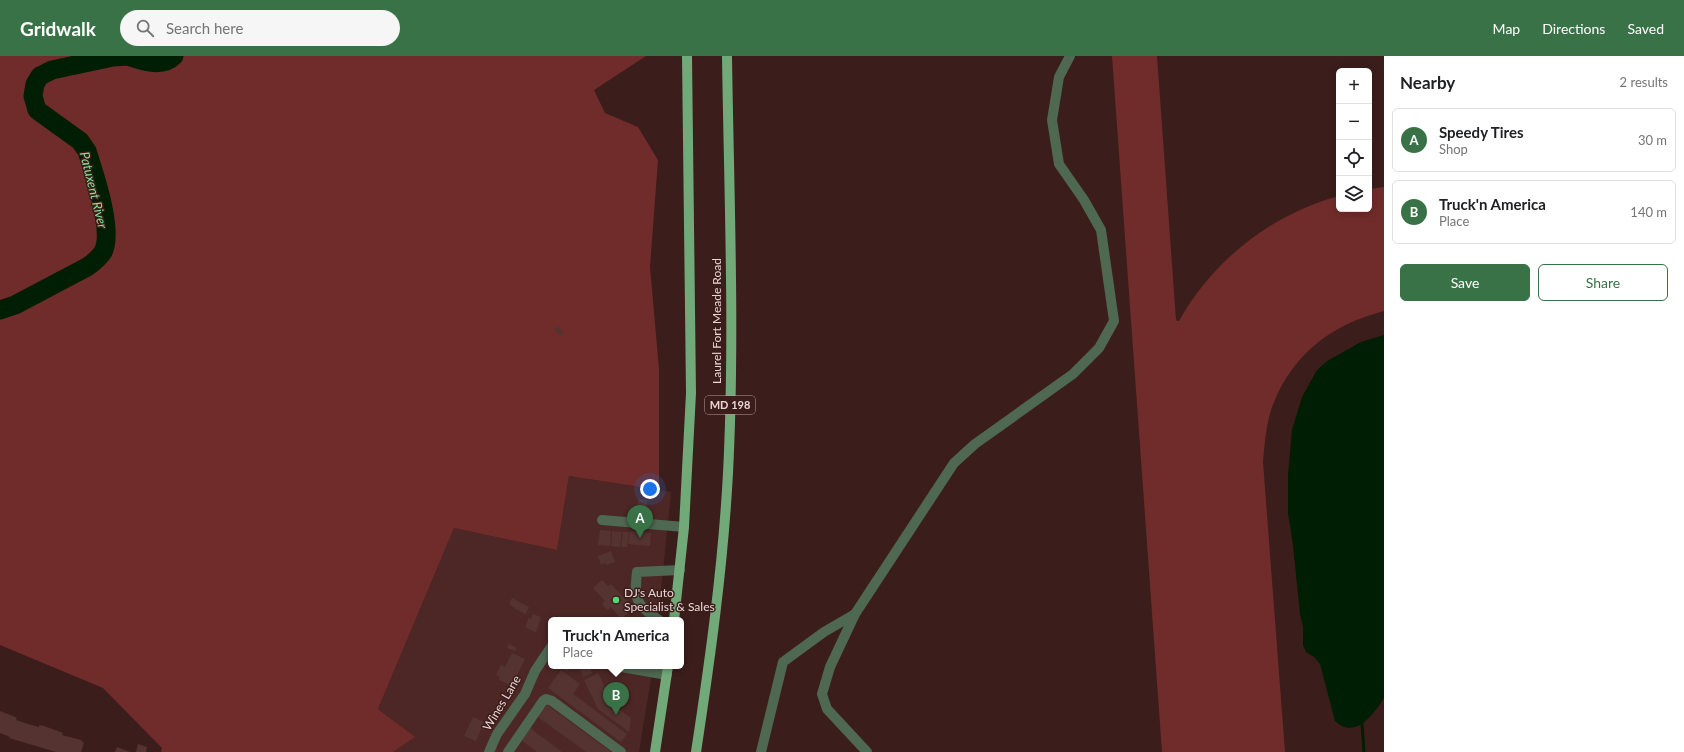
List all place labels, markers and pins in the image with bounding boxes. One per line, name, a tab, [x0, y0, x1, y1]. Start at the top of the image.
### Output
pin: A	[627, 505, 653, 538]
place label: DJ's Auto Specialist & Sales	[624, 585, 715, 614]
marker: DJ's Auto Specialist & Sales	[611, 595, 621, 605]
pin: B	[603, 682, 629, 715]

